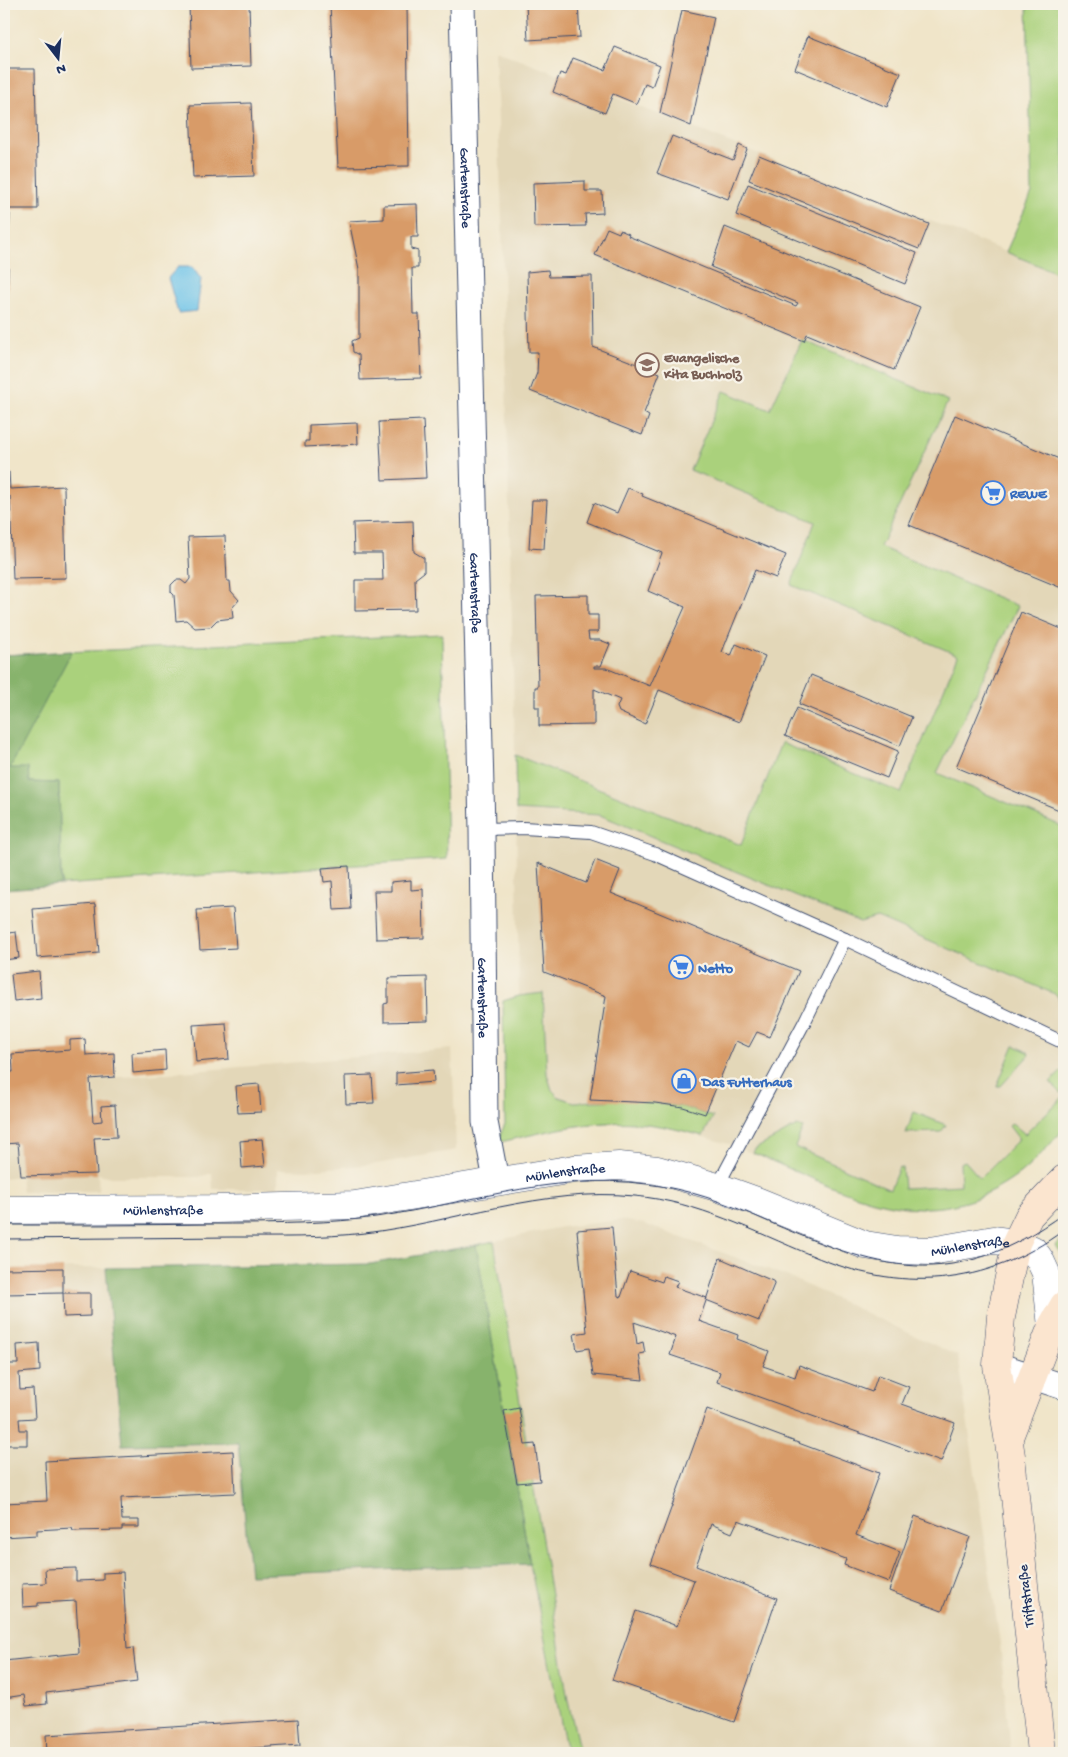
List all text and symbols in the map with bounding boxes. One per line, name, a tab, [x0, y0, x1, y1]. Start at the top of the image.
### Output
north arrow	[32, 32, 82, 82]
text: N	[54, 59, 68, 78]
street label: Gartenstraße	[454, 148, 473, 229]
place label: Evangelische Kita Buchholz	[663, 351, 742, 384]
school or university icon: Evangelische Kita Buchholz	[634, 352, 660, 378]
supermarket icon: REWE	[980, 480, 1006, 506]
place label: REWE	[1009, 487, 1048, 504]
street label: Gartenstraße	[464, 552, 483, 634]
supermarket icon: Netto	[668, 954, 694, 980]
street label: Gartenstraße	[472, 957, 490, 1039]
place label: Netto	[698, 961, 734, 978]
shop icon: Das Futterhaus	[671, 1068, 697, 1094]
place label: Das Futterhaus	[700, 1075, 793, 1092]
street label: Mühlenstraße	[525, 1161, 607, 1188]
street label: Mühlenstraße	[123, 1203, 204, 1220]
street label: Mühlenstraße	[930, 1234, 1012, 1262]
street label: Triftstraße	[1016, 1563, 1039, 1629]

